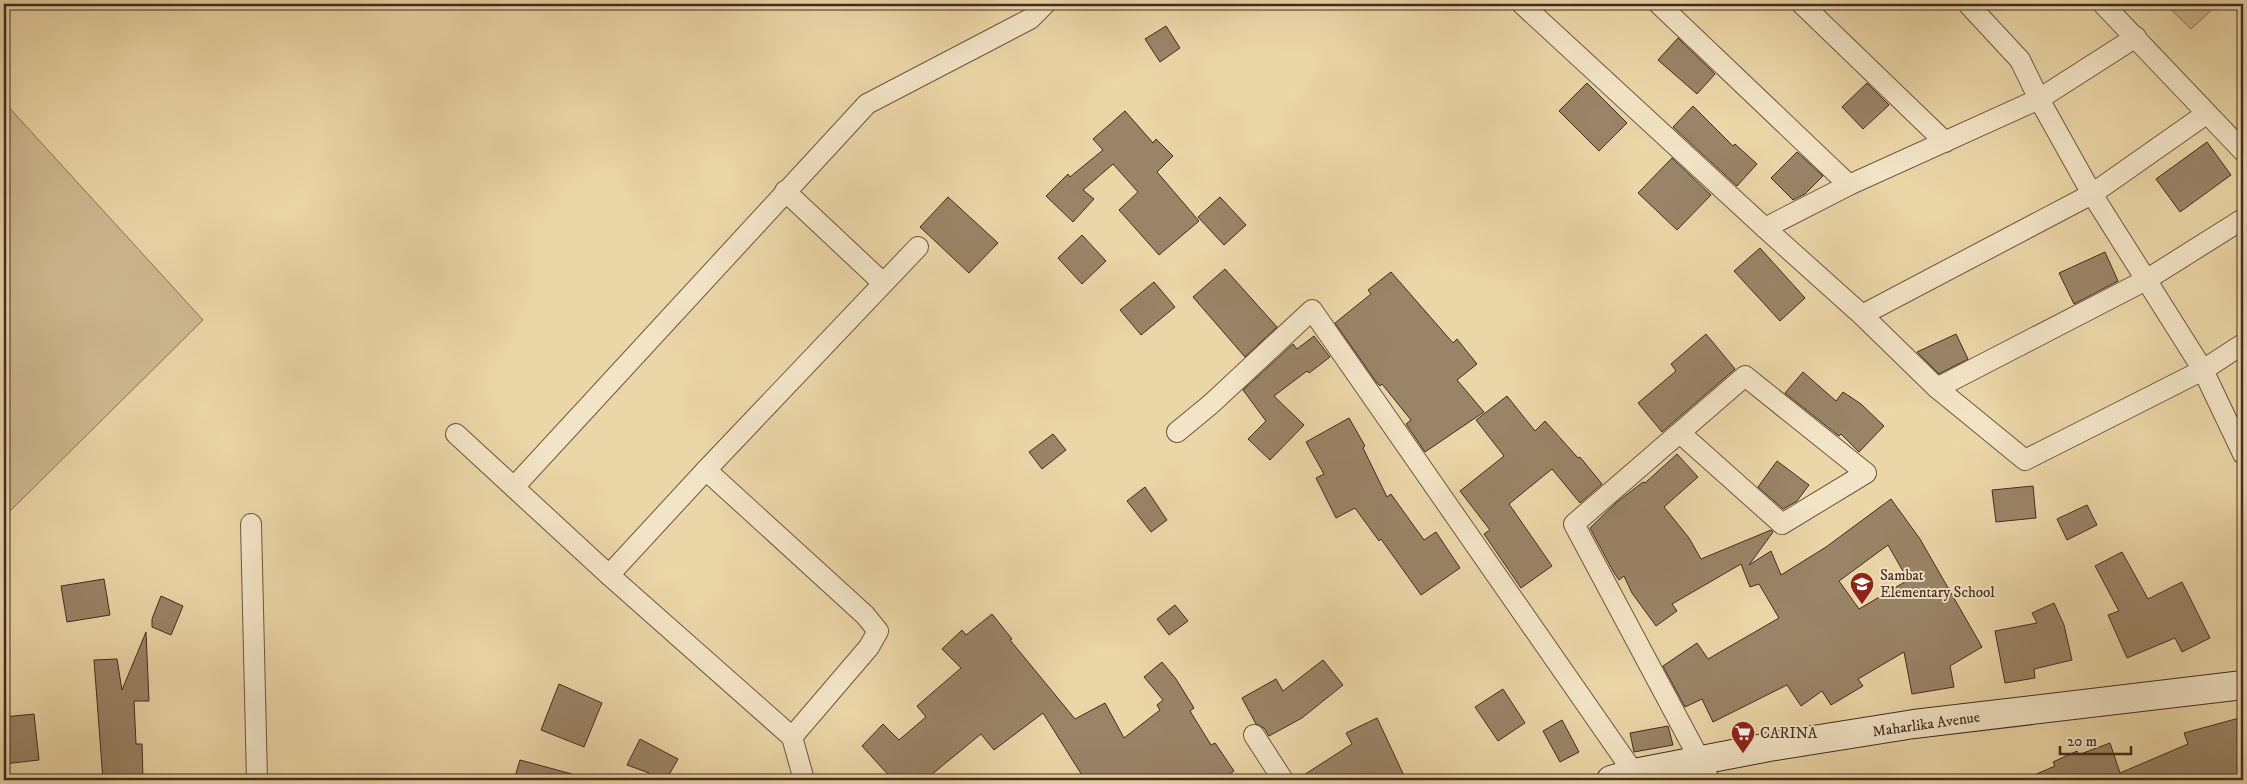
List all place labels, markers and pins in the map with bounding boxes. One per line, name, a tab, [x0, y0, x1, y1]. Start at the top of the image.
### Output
place label: Sambat Elementary School	[1880, 566, 1995, 602]
school or university icon: Sambat Elementary School	[1849, 571, 1875, 605]
supermarket icon: CARINA	[1730, 720, 1756, 754]
place label: CARINA	[1760, 724, 1818, 743]

